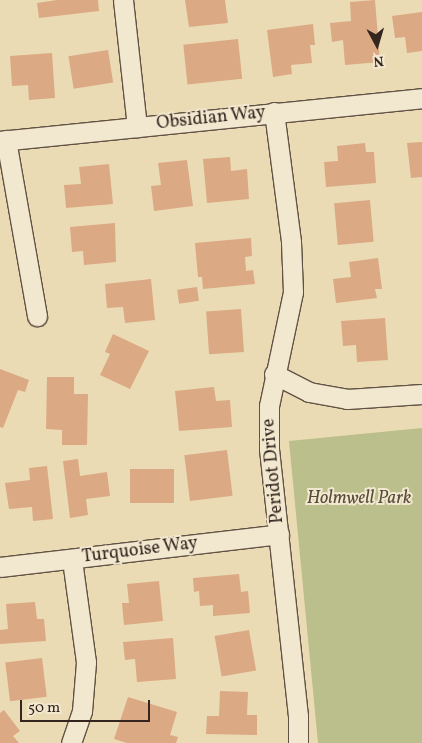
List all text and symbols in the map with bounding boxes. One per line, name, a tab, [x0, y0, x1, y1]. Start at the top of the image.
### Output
north arrow	[352, 20, 402, 70]
text: N	[373, 50, 385, 70]
street label: Obsidian Way	[155, 103, 267, 135]
street label: Peridot Drive	[259, 418, 289, 524]
park label: Holmwell Park	[307, 488, 411, 510]
street label: Turquoise Way	[81, 533, 199, 569]
scale bar	[22, 690, 152, 722]
text: 50 m	[28, 698, 60, 719]

